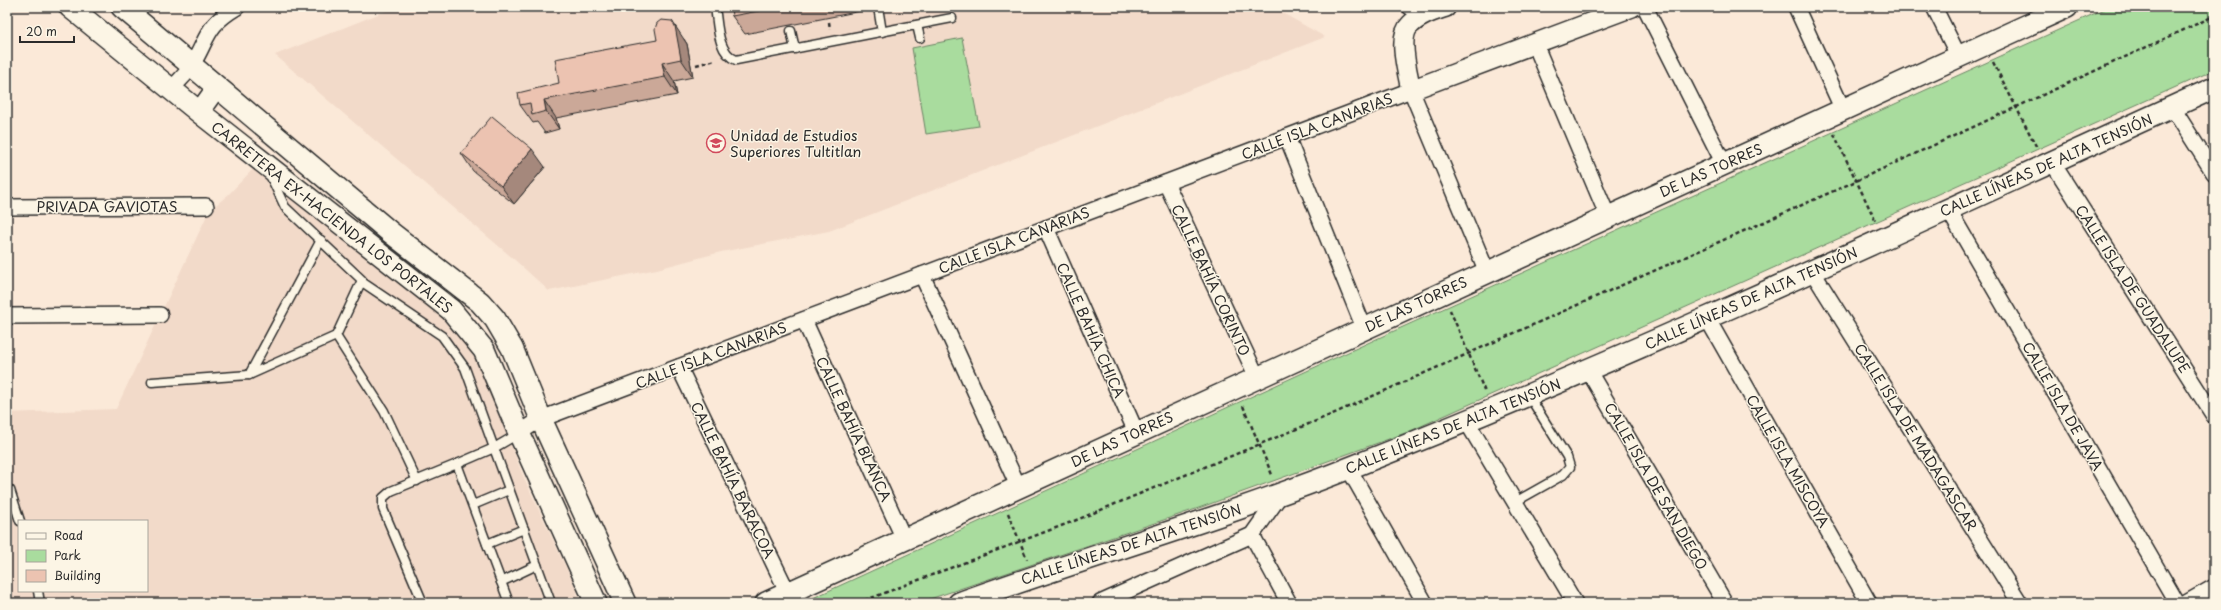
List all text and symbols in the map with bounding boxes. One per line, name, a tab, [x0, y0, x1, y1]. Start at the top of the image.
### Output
scale bar	[20, 18, 74, 44]
text: 20 m	[26, 22, 57, 40]
street label: CALLE ISLA CANARIAS	[1238, 87, 1396, 165]
street label: CALLE LÍNEAS DE ALTA TENSIÓN	[1936, 108, 2156, 222]
street label: CARRETERA EX-HACIENDA LOS PORTALES	[207, 116, 457, 318]
place label: Unidad de Estudios Superiores Tultitlan	[730, 125, 861, 162]
school or university icon: Unidad de Estudios Superiores Tultitlan	[705, 132, 727, 154]
street label: DE LAS TORRES	[1656, 138, 1766, 202]
street label: PRIVADA GAVIOTAS	[37, 196, 177, 217]
street label: CALLE ISLA CANARIAS	[935, 201, 1093, 279]
street label: CALLE BAHÍA CORINTO	[1167, 201, 1255, 359]
street label: CALLE ISLA DE GUADALUPE	[2071, 201, 2196, 378]
street label: CALLE LÍNEAS DE ALTA TENSIÓN	[1641, 241, 1861, 355]
street label: CALLE BAHÍA CHICA	[1052, 259, 1130, 401]
street label: DE LAS TORRES	[1361, 271, 1471, 337]
street label: CALLE ISLA CANARIAS	[632, 316, 790, 394]
street label: CALLE ISLA DE JAVA	[2017, 338, 2109, 475]
street label: CALLE ISLA DE MADAGASCAR	[1850, 339, 1982, 535]
street label: CALLE BAHÍA BLANCA	[811, 353, 897, 505]
street label: CALLE LÍNEAS DE ALTA TENSIÓN	[1342, 373, 1564, 479]
street label: CALLE ISLA MISCOYA	[1741, 391, 1835, 531]
street label: CALLE BAHÍA BARACOA	[686, 398, 780, 562]
street label: CALLE ISLA DE SAN DIEGO	[1599, 398, 1713, 574]
street label: DE LAS TORRES	[1067, 406, 1177, 472]
street label: CALLE LÍNEAS DE ALTA TENSIÓN	[1018, 498, 1244, 590]
legend	[18, 520, 148, 592]
text: Road	[54, 526, 83, 544]
text: Park	[54, 546, 81, 564]
text: Building	[54, 566, 101, 584]

